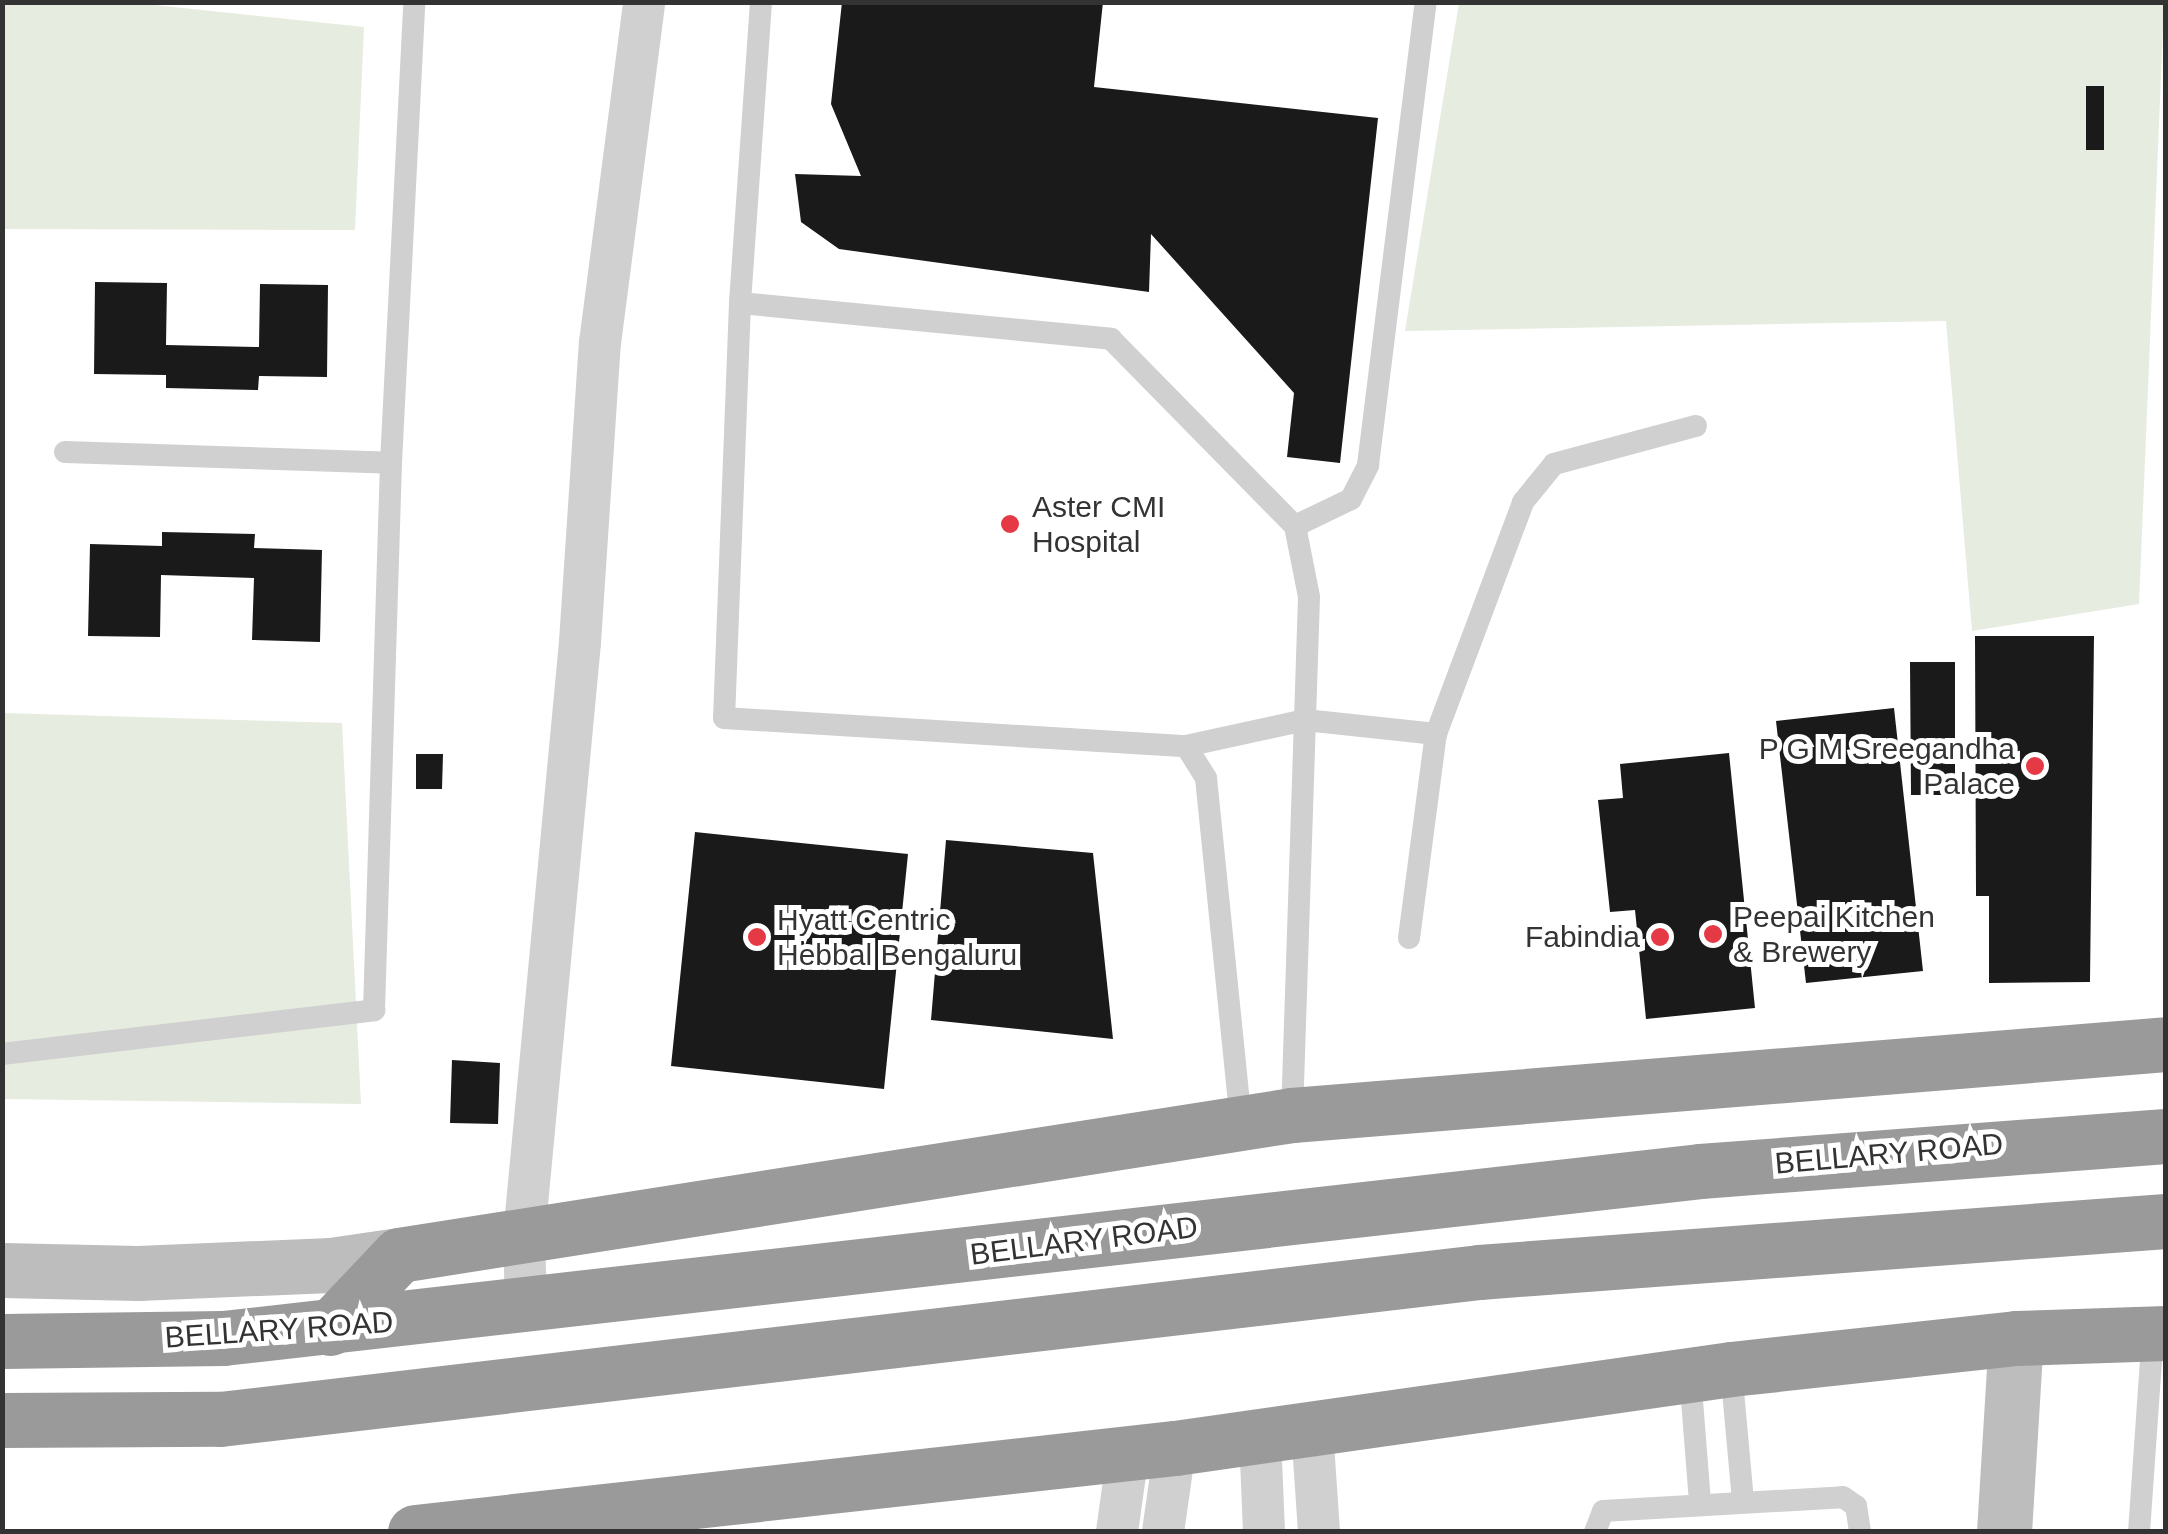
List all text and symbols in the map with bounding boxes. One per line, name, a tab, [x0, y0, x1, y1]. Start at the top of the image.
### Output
place label: Aster CMI Hospital	[1032, 489, 1165, 560]
marker: Aster CMI Hospital	[997, 511, 1023, 537]
place label: P G M Sreegandha Palace	[1758, 731, 2015, 802]
marker: P G M Sreegandha Palace	[2024, 755, 2046, 777]
place label: Peepai Kitchen & Brewery	[1733, 899, 1935, 970]
place label: Hyatt Centric Hebbal Bengaluru	[777, 902, 1017, 972]
place label: Fabindia	[1525, 919, 1640, 955]
marker: Peepai Kitchen & Brewery	[1702, 923, 1724, 945]
marker: Hyatt Centric Hebbal Bengaluru	[746, 926, 768, 948]
marker: Fabindia	[1649, 926, 1671, 948]
street label: BELLARY ROAD	[1773, 1126, 2005, 1182]
street label: BELLARY ROAD	[968, 1209, 1200, 1273]
street label: BELLARY ROAD	[163, 1304, 395, 1356]

